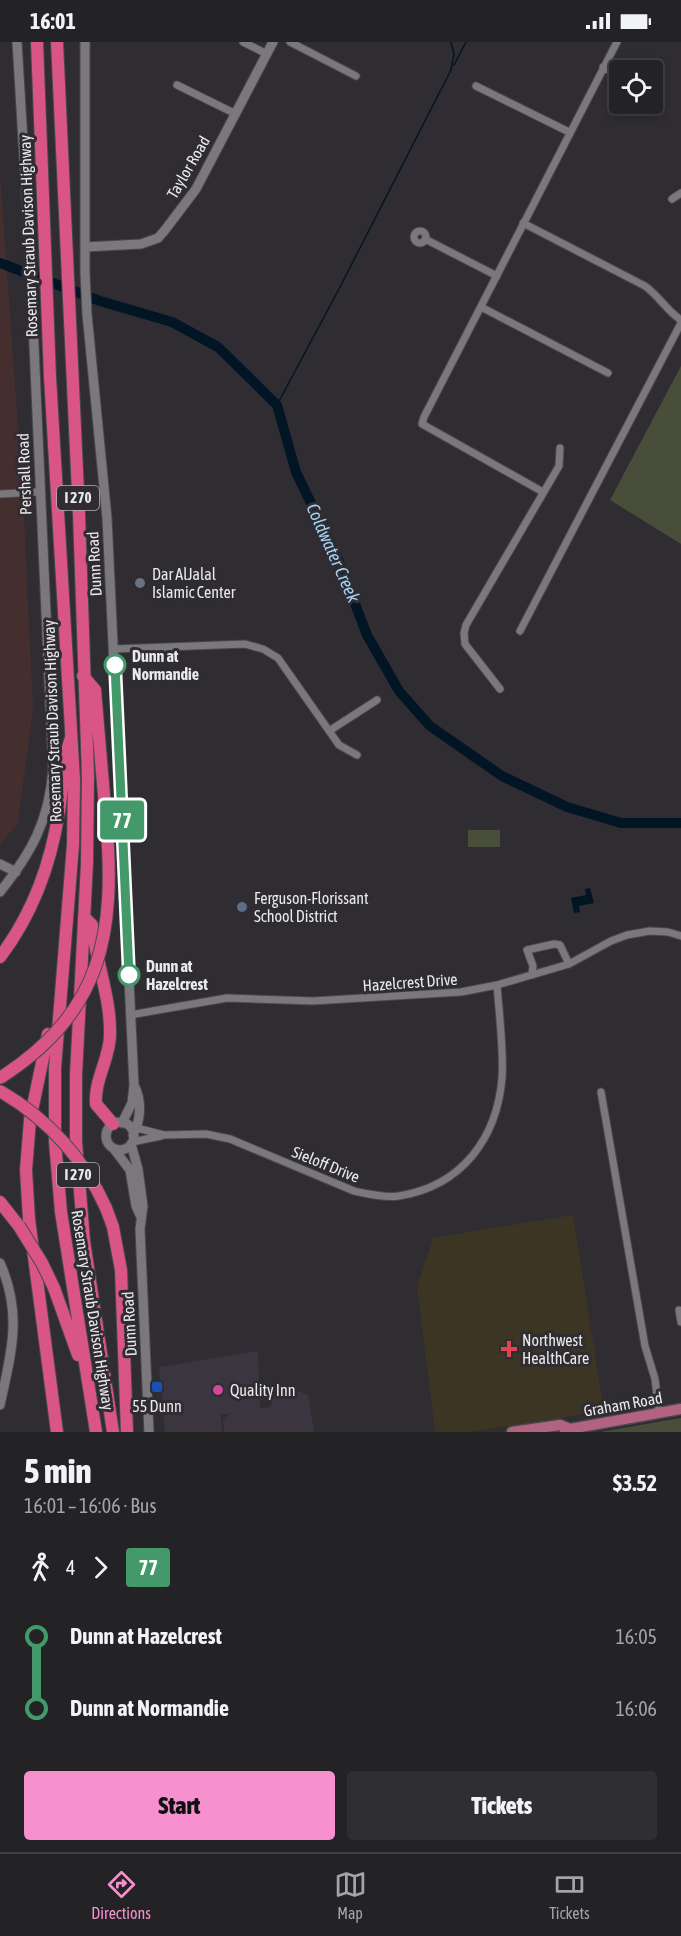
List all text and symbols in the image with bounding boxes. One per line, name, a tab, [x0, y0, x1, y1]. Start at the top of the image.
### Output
text: 16:01	[30, 8, 76, 34]
map controls	[609, 60, 663, 114]
button: locate	[609, 60, 663, 114]
street label: Taylor Road	[163, 133, 214, 202]
street label: Rosemary Straub Davison Highway	[15, 134, 42, 337]
street label: Pershall Road	[14, 433, 34, 515]
road number: I 270	[57, 486, 99, 510]
water label: Coldwater Creek	[302, 500, 365, 607]
street label: Dunn Road	[83, 531, 105, 597]
place label: Dar AlJalal Islamic Center	[152, 565, 236, 601]
marker: Dar AlJalal Islamic Center	[133, 576, 147, 590]
street label: Rosemary Straub Davison Highway	[39, 619, 66, 822]
place label: Dunn at Normandie	[132, 647, 199, 683]
marker: Dunn at Normandie	[104, 654, 126, 676]
line badge: 77	[95, 800, 149, 840]
text: 77	[112, 808, 132, 832]
place label: Ferguson-Florissant School District	[254, 889, 369, 925]
marker: Ferguson-Florissant School District	[235, 900, 249, 914]
place label: Dunn at Hazelcrest	[146, 957, 208, 993]
marker: Dunn at Hazelcrest	[118, 964, 140, 986]
street label: Hazelcrest Drive	[362, 970, 458, 994]
street label: Sieloff Drive	[290, 1142, 362, 1186]
road number: I 270	[57, 1163, 99, 1187]
street label: Rosemary Straub Davison Highway	[67, 1209, 118, 1412]
street label: Dunn Road	[118, 1291, 140, 1357]
place label: Northwest HealthCare	[522, 1331, 589, 1367]
marker: Northwest HealthCare	[500, 1340, 518, 1358]
marker: 55 Dunn	[150, 1380, 164, 1394]
place label: Quality Inn	[230, 1381, 295, 1400]
marker: Quality Inn	[211, 1383, 225, 1397]
street label: Graham Road	[582, 1388, 664, 1420]
place label: 55 Dunn	[132, 1397, 182, 1415]
text: 5 min	[24, 1452, 91, 1490]
text: $3.52	[613, 1470, 657, 1496]
text: 16:01 – 16:06 · Bus	[24, 1494, 157, 1517]
icon: walk	[24, 1551, 57, 1584]
icon: forward	[84, 1551, 117, 1584]
text: 77	[138, 1555, 158, 1579]
text: 4	[66, 1556, 75, 1579]
text: Dunn at Hazelcrest	[70, 1623, 222, 1649]
text: 16:05	[615, 1625, 657, 1648]
text: Dunn at Normandie	[70, 1695, 229, 1721]
text: 16:06	[615, 1697, 657, 1720]
button: Start	[24, 1771, 335, 1840]
button: Tickets	[347, 1771, 657, 1840]
tab: Directions	[91, 1868, 151, 1922]
tab: Map	[334, 1868, 367, 1922]
tab: Tickets	[549, 1868, 590, 1922]

